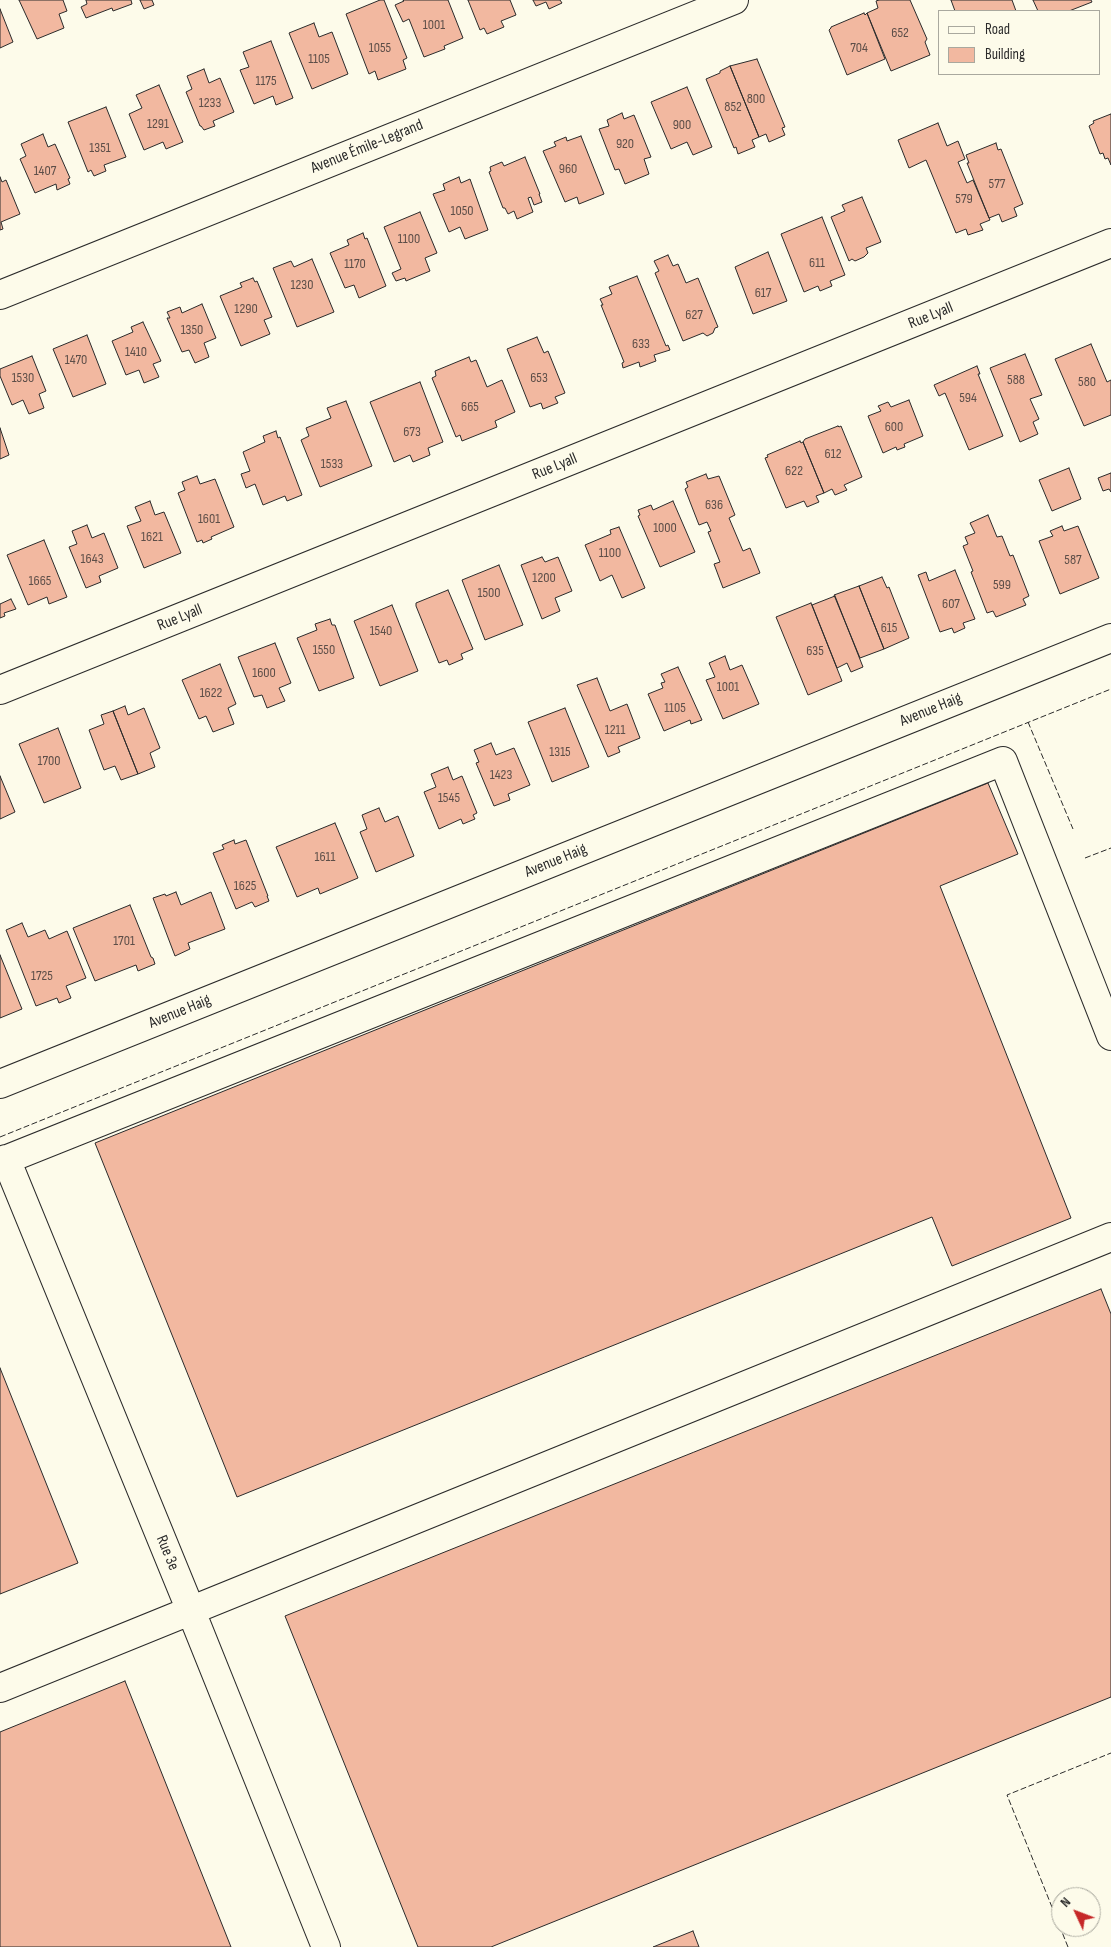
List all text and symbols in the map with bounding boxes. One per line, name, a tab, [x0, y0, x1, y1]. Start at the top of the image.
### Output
legend	[938, 10, 1101, 75]
house number: 1001	[423, 17, 445, 33]
text: Road	[985, 20, 1010, 39]
house number: 652	[891, 25, 909, 41]
house number: 1055	[369, 40, 391, 56]
house number: 704	[850, 40, 868, 56]
text: Building	[985, 45, 1025, 64]
house number: 1105	[308, 51, 330, 67]
house number: 1175	[256, 73, 276, 89]
house number: 800	[747, 91, 765, 107]
house number: 1233	[199, 95, 221, 111]
house number: 852	[724, 99, 742, 115]
house number: 1291	[147, 116, 169, 132]
street label: Avenue Émile-Legrand	[308, 116, 426, 178]
house number: 900	[673, 117, 691, 133]
house number: 920	[616, 136, 634, 152]
house number: 1351	[89, 140, 111, 156]
house number: 960	[559, 161, 577, 177]
house number: 1407	[34, 163, 56, 179]
house number: 577	[989, 176, 1005, 192]
house number: 579	[955, 191, 973, 207]
house number: 1050	[450, 203, 474, 219]
house number: 1100	[398, 231, 420, 247]
house number: 611	[809, 255, 825, 271]
house number: 1170	[344, 256, 366, 272]
house number: 1230	[291, 277, 313, 293]
house number: 617	[755, 285, 771, 301]
street label: Rue Lyall	[906, 298, 956, 334]
house number: 1290	[234, 301, 258, 317]
house number: 627	[685, 307, 703, 323]
house number: 1350	[181, 322, 203, 338]
house number: 633	[632, 336, 650, 352]
house number: 1410	[125, 344, 147, 360]
house number: 1470	[65, 352, 87, 368]
house number: 1530	[12, 370, 34, 386]
house number: 653	[530, 370, 548, 386]
house number: 588	[1007, 372, 1025, 388]
house number: 580	[1078, 374, 1096, 390]
house number: 594	[959, 390, 977, 406]
house number: 665	[461, 399, 479, 415]
house number: 600	[885, 419, 903, 435]
house number: 673	[403, 424, 421, 440]
house number: 612	[825, 446, 841, 462]
street label: Rue Lyall	[530, 449, 580, 485]
house number: 1533	[321, 456, 343, 472]
house number: 622	[785, 463, 803, 479]
house number: 636	[705, 497, 723, 513]
house number: 1601	[198, 511, 220, 527]
house number: 1000	[653, 520, 677, 536]
house number: 1621	[141, 529, 163, 545]
house number: 1100	[599, 545, 621, 561]
house number: 1643	[80, 551, 104, 567]
house number: 587	[1064, 552, 1082, 568]
house number: 1200	[532, 570, 556, 586]
house number: 1665	[29, 573, 51, 589]
house number: 599	[993, 577, 1011, 593]
house number: 1500	[477, 585, 501, 601]
house number: 607	[942, 596, 960, 612]
street label: Rue Lyall	[155, 600, 205, 636]
house number: 615	[881, 620, 897, 636]
house number: 1540	[370, 623, 392, 639]
house number: 1550	[313, 642, 335, 658]
house number: 635	[806, 643, 824, 659]
house number: 1600	[252, 665, 276, 681]
house number: 1001	[717, 679, 739, 695]
house number: 1622	[200, 685, 222, 701]
street label: Avenue Haig	[897, 689, 965, 731]
house number: 1105	[664, 700, 686, 716]
house number: 1211	[605, 722, 625, 738]
house number: 1315	[549, 744, 571, 760]
house number: 1700	[38, 753, 60, 769]
house number: 1423	[490, 767, 512, 783]
house number: 1545	[438, 790, 460, 806]
street label: Avenue Haig	[522, 840, 590, 882]
house number: 1611	[315, 849, 335, 865]
house number: 1625	[234, 878, 256, 894]
house number: 1701	[113, 933, 135, 949]
house number: 1725	[31, 968, 53, 984]
street label: Avenue Haig	[146, 991, 214, 1033]
street label: Rue 3e	[151, 1533, 183, 1573]
north arrow	[1051, 1887, 1101, 1937]
text: N	[1057, 1894, 1074, 1911]

